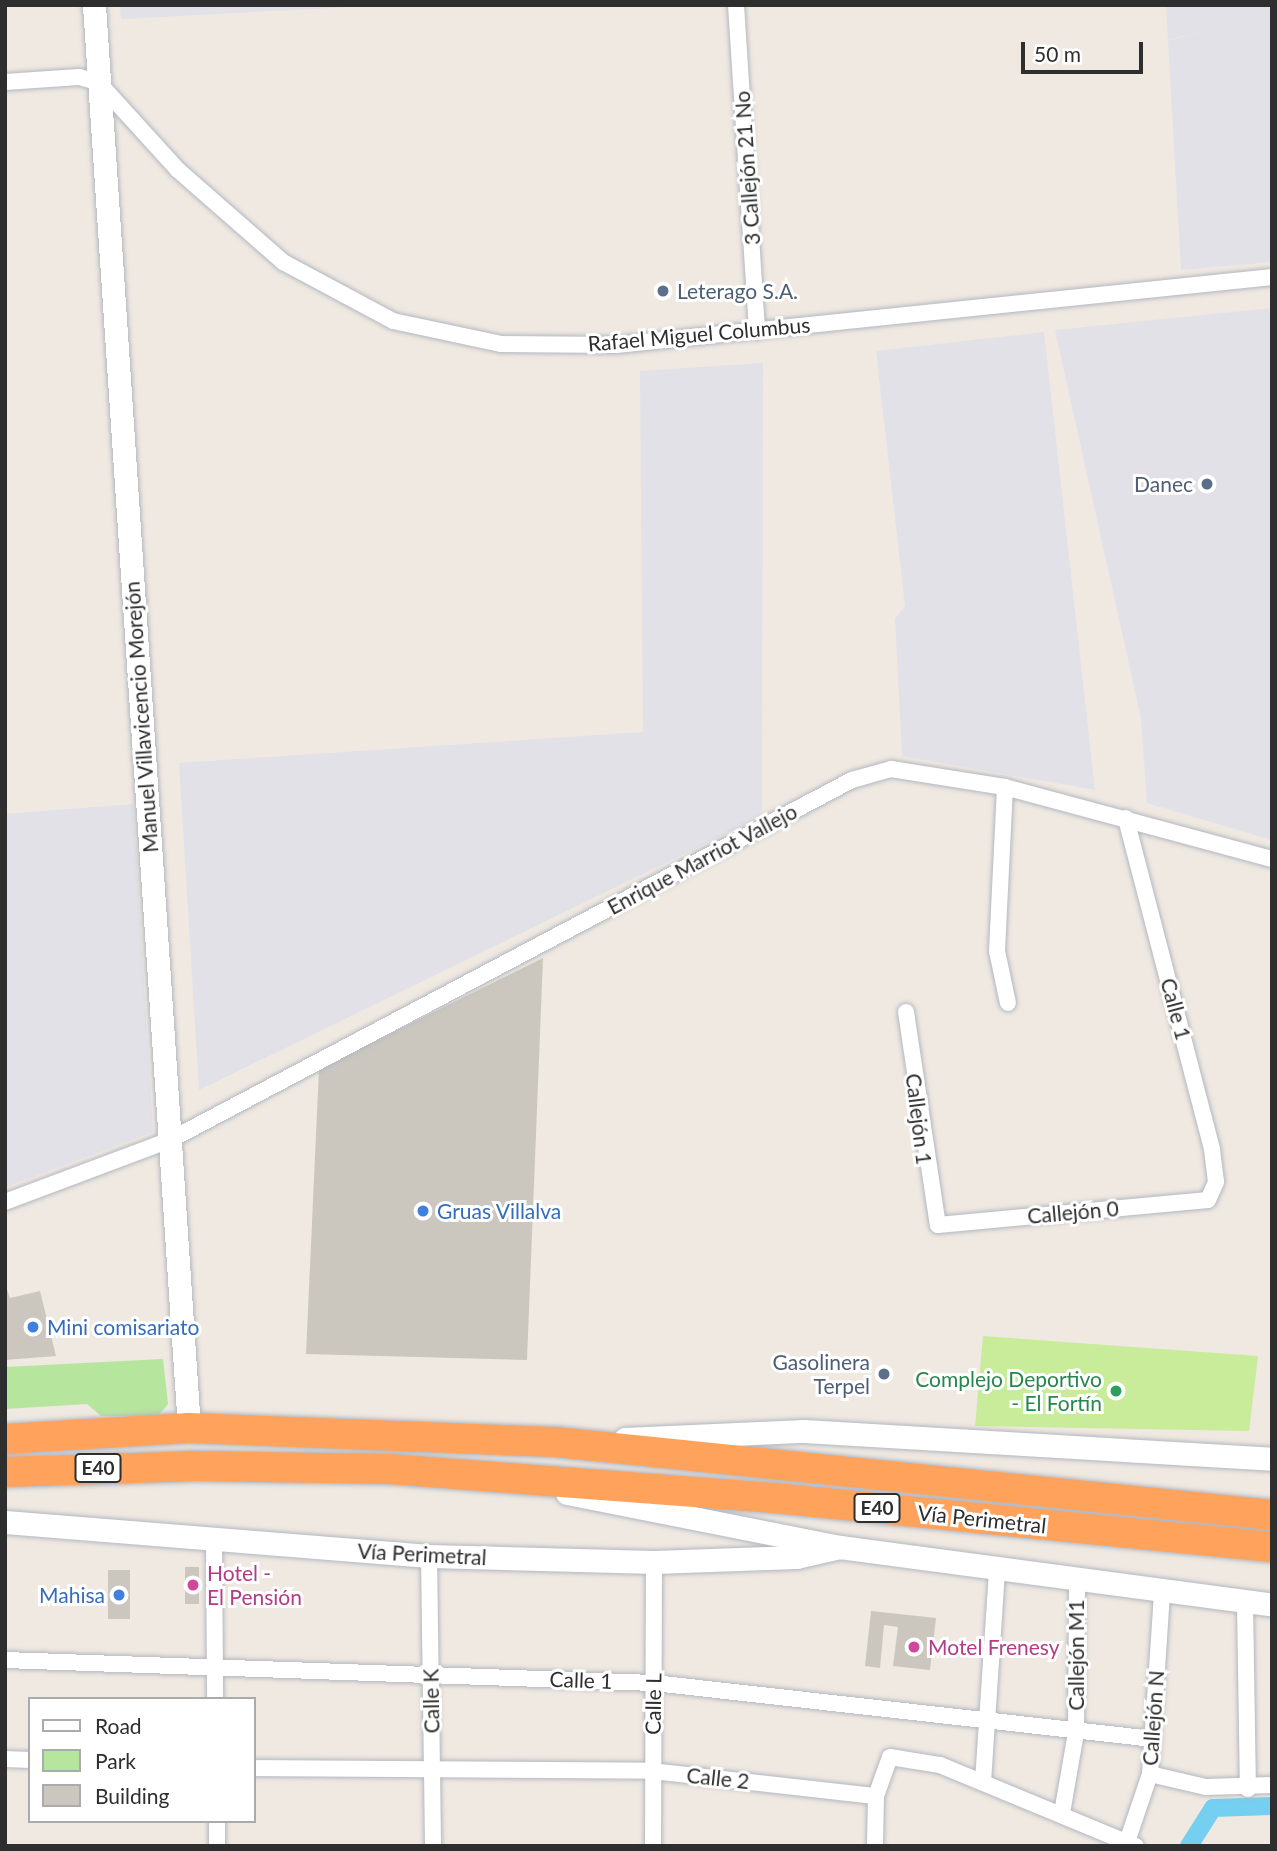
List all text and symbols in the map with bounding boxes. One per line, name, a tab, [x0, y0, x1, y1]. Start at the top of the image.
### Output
scale bar	[1025, 28, 1148, 72]
text: 50 m	[1034, 41, 1081, 66]
street label: 3 Callejón 21 No	[729, 90, 765, 246]
place label: Leterago S.A.	[677, 278, 798, 304]
marker: Leterago S.A.	[655, 283, 671, 299]
street label: Rafael Miguel Columbus	[587, 312, 811, 356]
place label: Danec	[1134, 471, 1193, 497]
marker: Danec	[1199, 476, 1215, 492]
street label: Manuel Villavicencio Morejón	[119, 580, 163, 854]
street label: Enrique Marriot Vallejo	[603, 798, 801, 920]
street label: Calle 1	[1156, 975, 1196, 1043]
street label: Callejón 1	[901, 1072, 937, 1166]
street label: Callejón 0	[1026, 1195, 1120, 1229]
place label: Gruas Villalva	[437, 1198, 562, 1224]
marker: Gruas Villalva	[415, 1203, 431, 1219]
place label: Mini comisariato	[47, 1314, 199, 1340]
marker: Mini comisariato	[25, 1319, 41, 1335]
place label: Gasolinera Terpel	[773, 1349, 870, 1399]
marker: Gasolinera Terpel	[876, 1366, 892, 1382]
place label: Complejo Deportivo - El Fortín	[915, 1366, 1102, 1416]
marker: Complejo Deportivo - El Fortín	[1108, 1383, 1124, 1399]
road number: E40	[74, 1452, 122, 1484]
road number: E40	[852, 1492, 902, 1524]
street label: Vía Perimetral	[916, 1500, 1048, 1538]
street label: Vía Perimetral	[357, 1538, 487, 1570]
place label: Hotel - El Pensión	[207, 1560, 302, 1610]
marker: Hotel - El Pensión	[185, 1577, 201, 1593]
place label: Mahisa	[39, 1582, 105, 1608]
marker: Mahisa	[111, 1587, 127, 1603]
street label: Callejón M1	[1063, 1599, 1089, 1711]
place label: Motel Frenesy	[928, 1634, 1060, 1660]
marker: Motel Frenesy	[906, 1639, 922, 1655]
street label: Calle 1	[549, 1666, 613, 1694]
street label: Calle K	[418, 1668, 444, 1734]
street label: Callejón N	[1137, 1669, 1169, 1767]
street label: Calle L	[640, 1673, 666, 1735]
legend	[28, 1697, 256, 1823]
text: Road	[95, 1713, 142, 1738]
text: Park	[95, 1748, 136, 1773]
street label: Calle 2	[685, 1762, 751, 1794]
text: Building	[95, 1783, 170, 1808]

